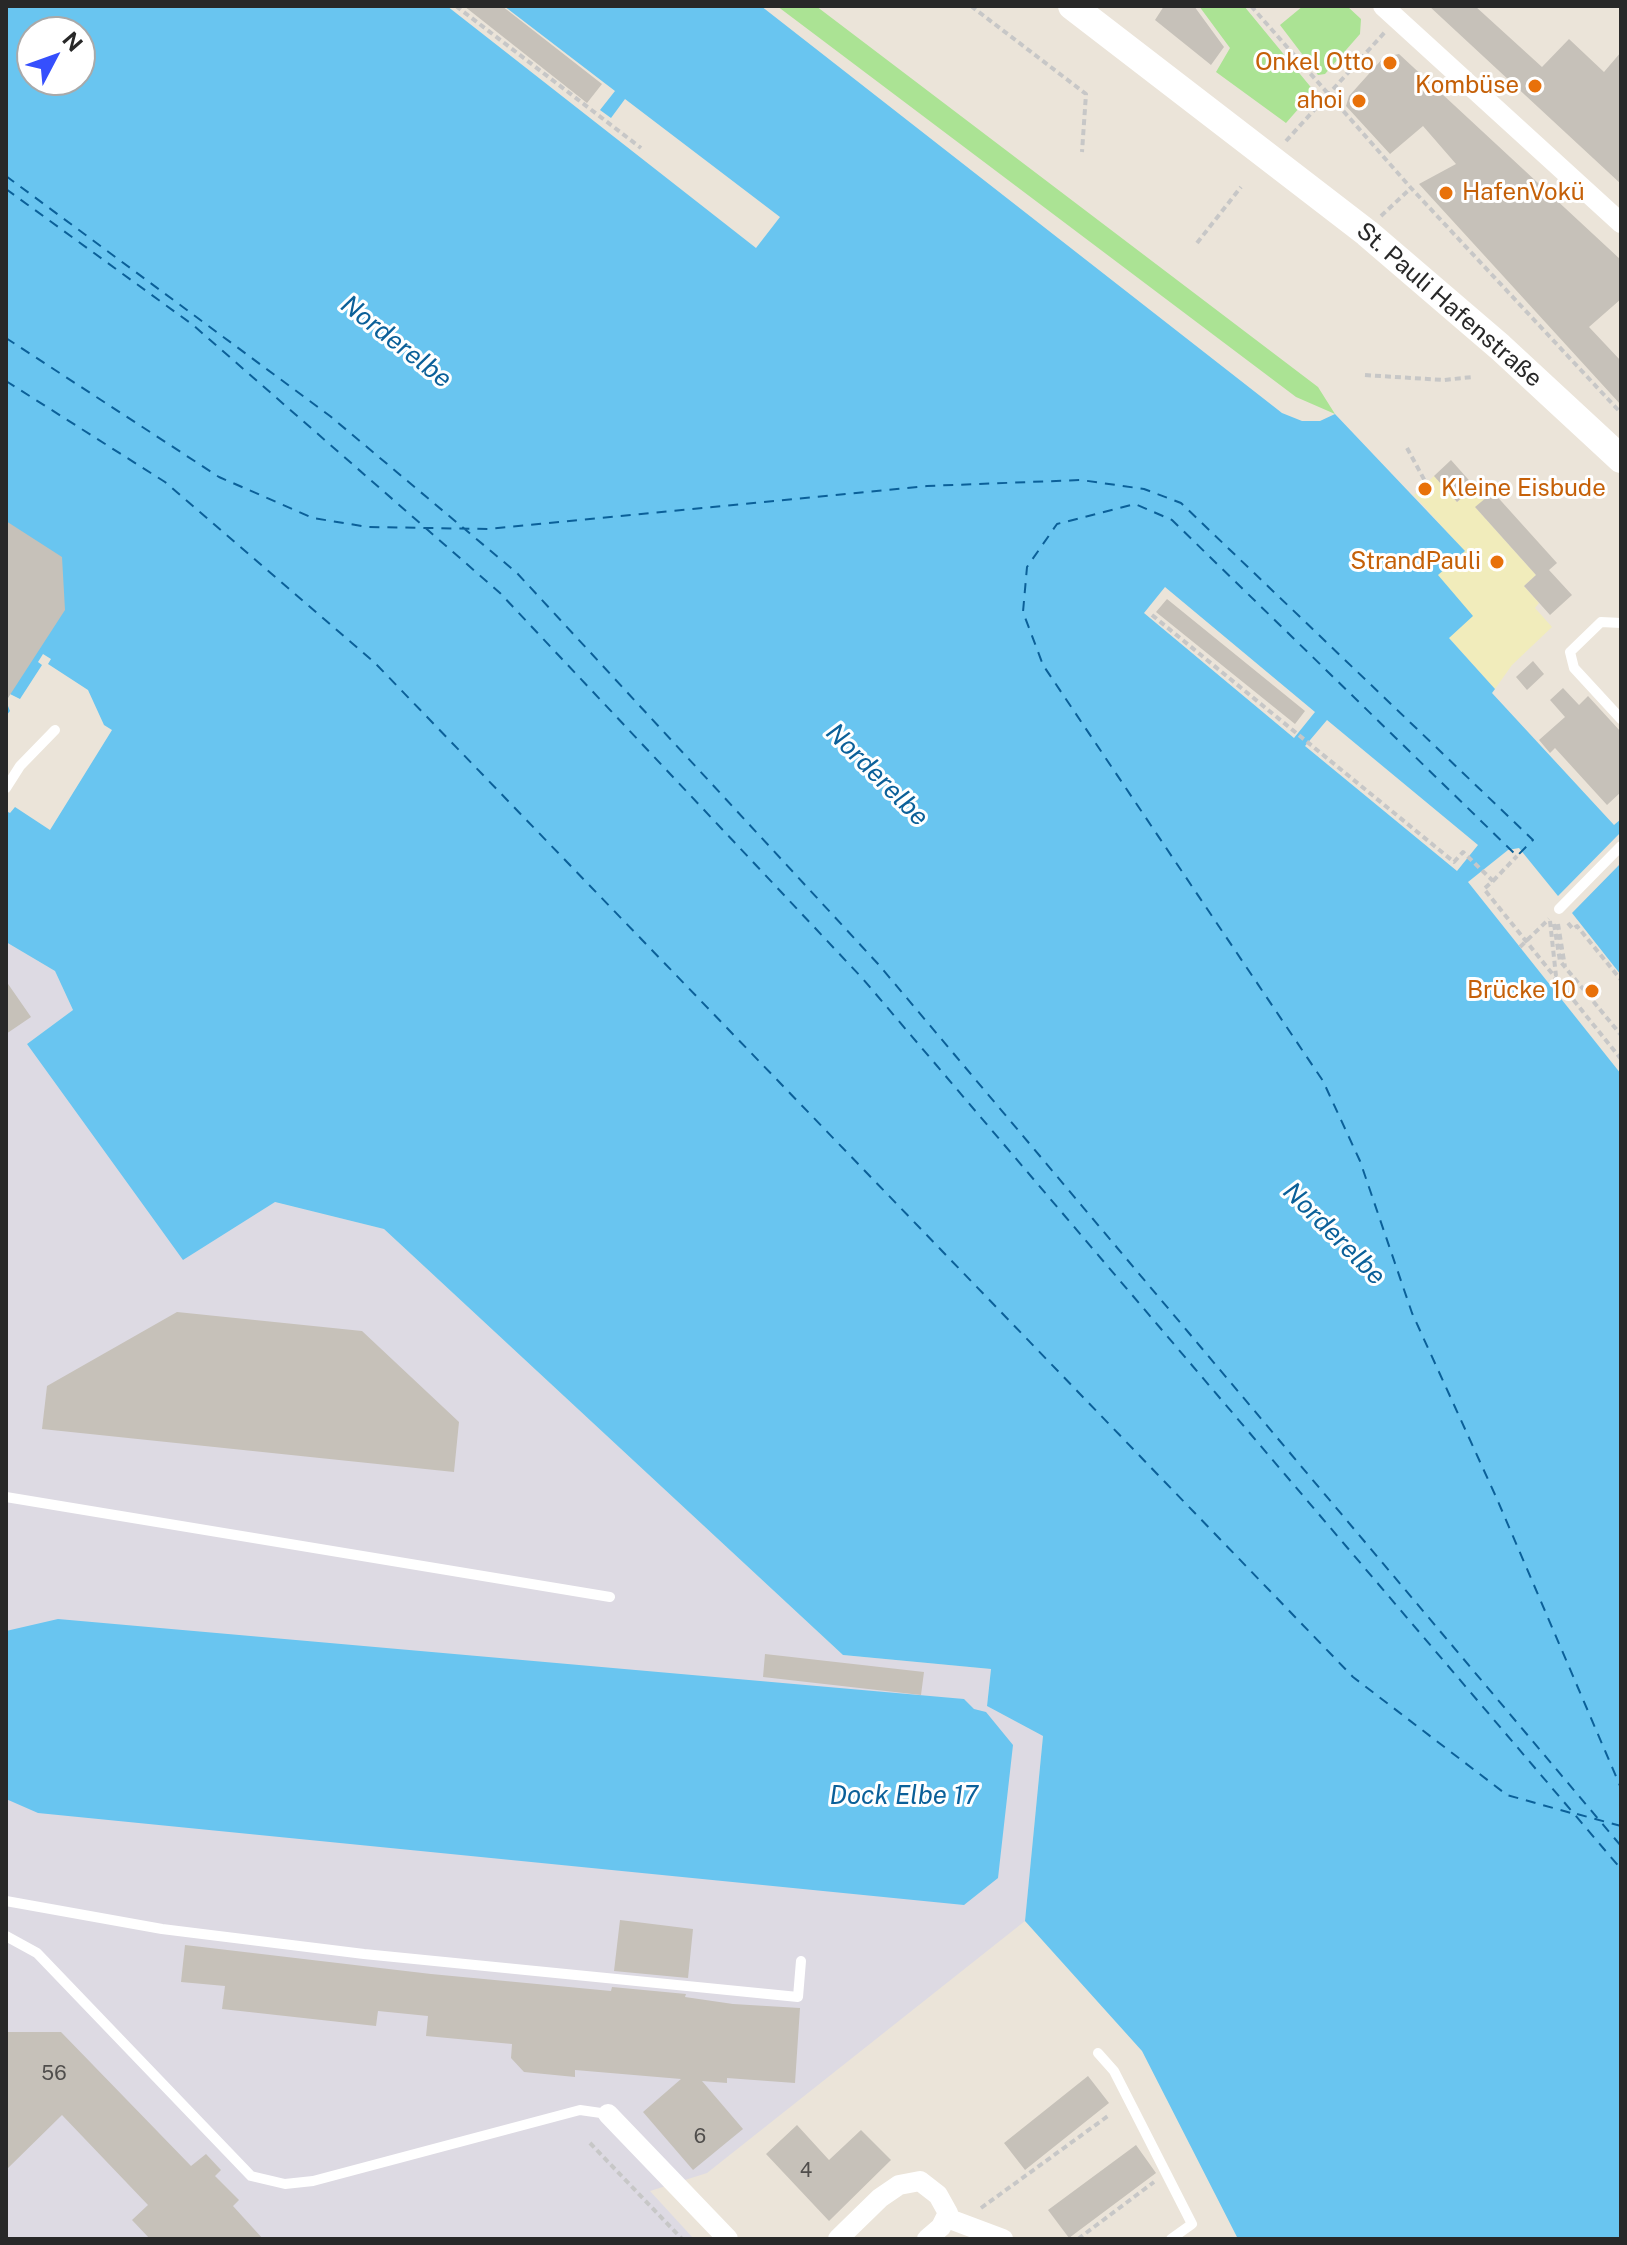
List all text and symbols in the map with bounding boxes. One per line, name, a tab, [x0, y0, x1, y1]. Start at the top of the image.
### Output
north arrow	[16, 16, 96, 96]
text: N	[57, 27, 88, 57]
place label: Onkel Otto	[1255, 49, 1374, 77]
marker: Onkel Otto	[1381, 54, 1399, 72]
place label: Kombüse	[1415, 72, 1519, 100]
marker: Kombüse	[1526, 77, 1544, 95]
place label: ahoi	[1296, 87, 1343, 115]
marker: ahoi	[1350, 92, 1368, 110]
place label: HafenVokü	[1462, 179, 1585, 207]
marker: HafenVokü	[1437, 184, 1455, 202]
street label: St. Pauli Hafenstraße	[1350, 217, 1548, 393]
water label: Norderelbe	[334, 289, 458, 395]
place label: Kleine Eisbude	[1441, 475, 1606, 503]
marker: Kleine Eisbude	[1416, 480, 1434, 498]
place label: StrandPauli	[1350, 548, 1481, 576]
marker: StrandPauli	[1488, 553, 1506, 571]
water label: Norderelbe	[819, 717, 935, 833]
place label: Brücke 10	[1467, 977, 1576, 1005]
marker: Brücke 10	[1583, 982, 1601, 1000]
water label: Norderelbe	[1276, 1176, 1392, 1292]
water label: Dock Elbe 17	[829, 1780, 979, 1812]
house number: 56	[41, 2062, 67, 2086]
house number: 6	[694, 2125, 706, 2149]
house number: 4	[800, 2159, 812, 2183]

